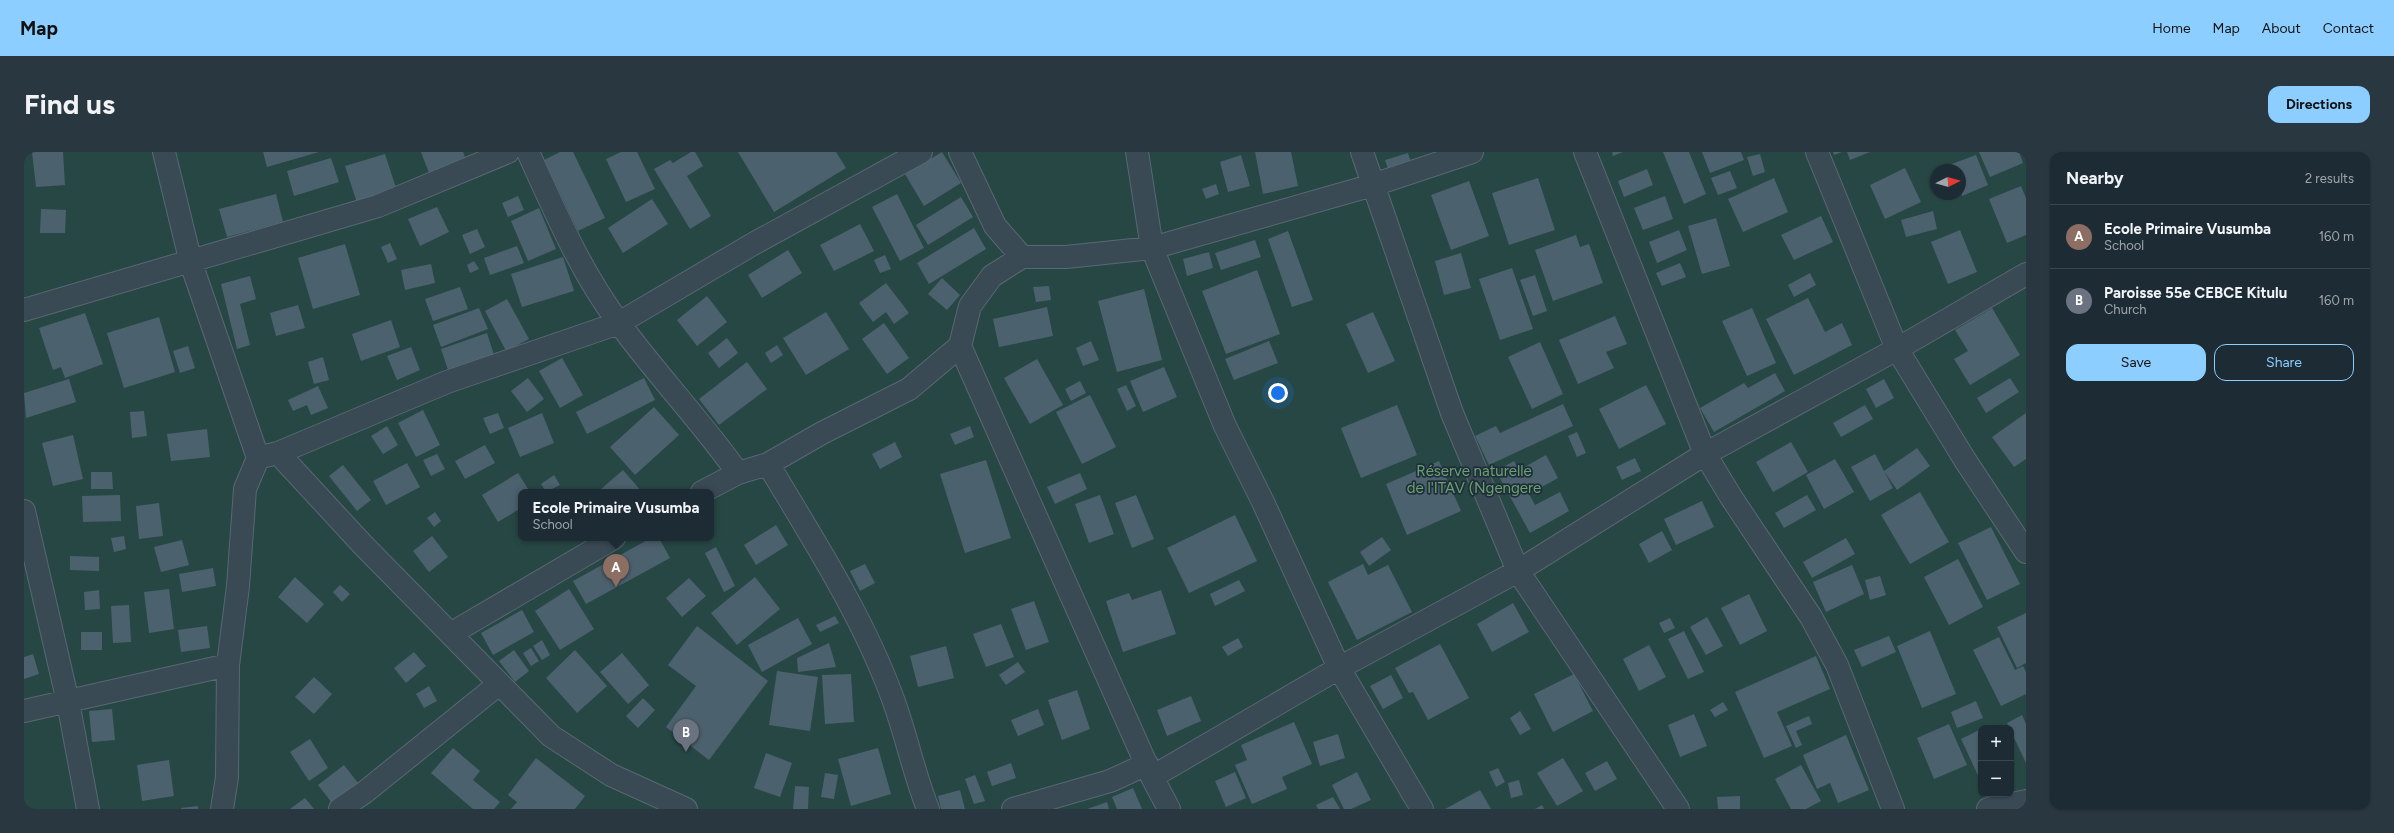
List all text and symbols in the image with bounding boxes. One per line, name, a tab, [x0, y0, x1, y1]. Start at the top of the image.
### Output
text: Map	[20, 17, 58, 40]
text: Home	[2152, 20, 2191, 37]
text: Map	[2213, 20, 2240, 37]
text: About	[2262, 20, 2301, 37]
text: Contact	[2323, 20, 2374, 37]
button: Directions	[2268, 86, 2370, 123]
text: Find us	[24, 87, 115, 121]
north arrow	[1930, 164, 1966, 200]
text: Nearby	[2066, 168, 2124, 188]
text: 2 results	[2305, 171, 2354, 186]
text: Ecole Primaire Vusumba	[2104, 220, 2271, 238]
text: A	[2074, 229, 2084, 244]
text: 160 m	[2319, 229, 2354, 244]
text: School	[2104, 238, 2144, 253]
text: Paroisse 55e CEBCE Kitulu	[2104, 284, 2287, 302]
text: B	[2075, 293, 2083, 308]
text: 160 m	[2319, 293, 2354, 308]
text: Church	[2104, 302, 2147, 317]
button: Save	[2066, 344, 2206, 381]
button: Share	[2214, 344, 2354, 381]
your location	[1268, 383, 1288, 403]
park label: Réserve naturelle de l'ITAV (Ngengere	[1407, 462, 1541, 497]
popup	[518, 489, 714, 541]
text: Ecole Primaire Vusumba	[532, 499, 700, 517]
text: School	[532, 517, 573, 532]
pin: A	[603, 554, 629, 587]
pin: B	[673, 719, 699, 752]
map controls	[1978, 725, 2014, 797]
button: +	[1978, 725, 2014, 761]
button: −	[1978, 761, 2014, 797]

